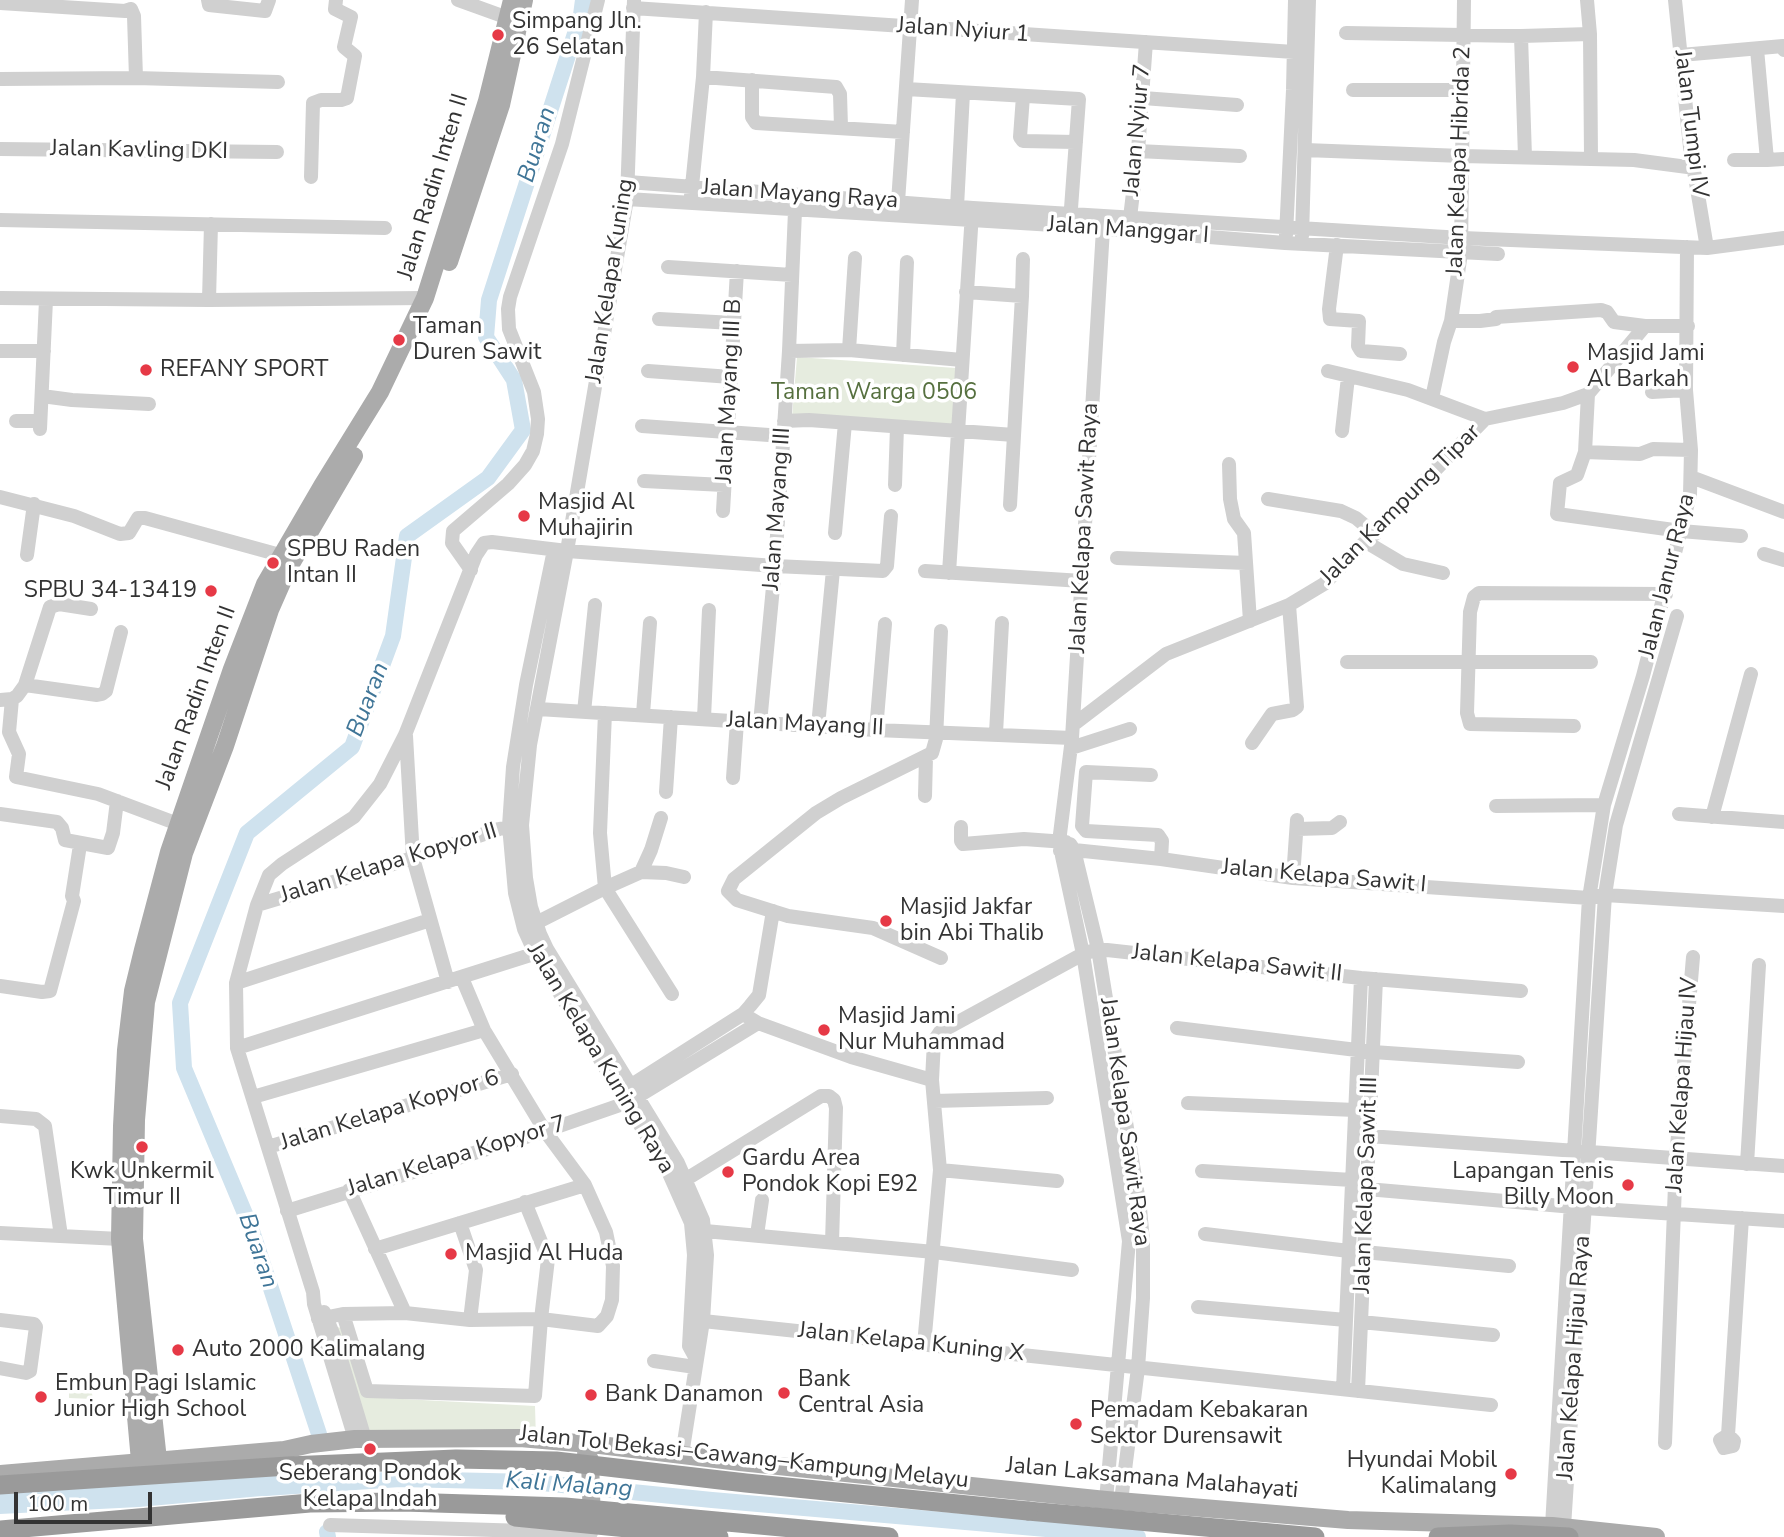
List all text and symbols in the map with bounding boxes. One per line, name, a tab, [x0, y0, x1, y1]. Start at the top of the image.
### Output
place label: Simpang Jln. 26 Selatan	[512, 8, 642, 62]
street label: Jalan Nyiur 1	[896, 13, 1030, 49]
marker: Simpang Jln. 26 Selatan	[490, 27, 506, 43]
street label: Jalan Kelapa Hibrida 2	[1442, 46, 1478, 276]
street label: Jalan Tumpi IV	[1667, 48, 1713, 200]
street label: Jalan Nyiur 7	[1118, 63, 1158, 197]
street label: Jalan Radin Inten II	[393, 91, 475, 283]
water label: Buaran	[513, 104, 563, 186]
street label: Jalan Kavling DKI	[50, 136, 228, 166]
street label: Jalan Mayang Raya	[701, 174, 899, 216]
street label: Jalan Kelapa Kuning	[581, 177, 641, 385]
street label: Jalan Manggar I	[1046, 212, 1210, 250]
street label: Jalan Mayang III B	[711, 298, 749, 484]
place label: Taman Duren Sawit	[413, 313, 541, 367]
marker: Taman Duren Sawit	[391, 332, 407, 348]
place label: Masjid Jami Al Barkah	[1587, 340, 1705, 394]
place label: REFANY SPORT	[160, 356, 328, 384]
marker: Masjid Jami Al Barkah	[1565, 359, 1581, 375]
marker: REFANY SPORT	[138, 362, 154, 378]
park label: Taman Warga 0506	[771, 379, 977, 407]
street label: Jalan Kelapa Sawit Raya	[1065, 402, 1105, 654]
street label: Jalan Kampung Tipar	[1315, 419, 1487, 591]
street label: Jalan Mayang III	[759, 427, 797, 591]
place label: Masjid Al Muhajirin	[538, 489, 635, 543]
street label: Jalan Janur Raya	[1634, 491, 1702, 661]
marker: Masjid Al Muhajirin	[516, 508, 532, 524]
place label: SPBU Raden Intan II	[287, 536, 420, 590]
marker: SPBU Raden Intan II	[265, 555, 281, 571]
place label: SPBU 34-13419	[24, 577, 197, 605]
marker: SPBU 34-13419	[203, 583, 219, 599]
street label: Jalan Radin Inten II	[151, 603, 243, 793]
water label: Buaran	[342, 659, 396, 741]
street label: Jalan Mayang II	[726, 707, 884, 743]
street label: Jalan Kelapa Kopyor II	[277, 818, 501, 910]
street label: Jalan Kelapa Sawit I	[1221, 854, 1427, 900]
place label: Masjid Jakfar bin Abi Thalib	[900, 894, 1044, 948]
marker: Masjid Jakfar bin Abi Thalib	[878, 913, 894, 929]
street label: Jalan Kelapa Kuning Raya	[520, 939, 680, 1179]
street label: Jalan Kelapa Sawit II	[1131, 939, 1343, 989]
street label: Jalan Kelapa Hijau IV	[1662, 977, 1704, 1193]
street label: Jalan Kelapa Sawit Raya	[1093, 996, 1155, 1248]
place label: Masjid Jami Nur Muhammad	[838, 1003, 1005, 1057]
marker: Masjid Jami Nur Muhammad	[816, 1022, 832, 1038]
street label: Jalan Kelapa Kopyor 6	[277, 1065, 503, 1157]
street label: Jalan Kelapa Sawit III	[1349, 1076, 1385, 1294]
street label: Jalan Kelapa Kopyor 7	[344, 1111, 570, 1203]
marker: Kwk Unkermil Timur II	[134, 1139, 150, 1155]
place label: Gardu Area Pondok Kopi E92	[742, 1145, 918, 1199]
place label: Kwk Unkermil Timur II	[70, 1158, 214, 1212]
place label: Lapangan Tenis Billy Moon	[1452, 1158, 1614, 1212]
marker: Gardu Area Pondok Kopi E92	[720, 1164, 736, 1180]
marker: Lapangan Tenis Billy Moon	[1620, 1177, 1636, 1193]
water label: Buaran	[231, 1210, 283, 1292]
street label: Jalan Kelapa Hijau Raya	[1553, 1235, 1597, 1481]
place label: Masjid Al Huda	[465, 1240, 623, 1268]
marker: Masjid Al Huda	[443, 1246, 459, 1262]
street label: Jalan Kelapa Kuning X	[797, 1317, 1025, 1369]
place label: Auto 2000 Kalimalang	[192, 1336, 426, 1364]
marker: Auto 2000 Kalimalang	[170, 1342, 186, 1358]
place label: Bank Central Asia	[798, 1366, 924, 1420]
place label: Embun Pagi Islamic Junior High School	[55, 1370, 256, 1424]
place label: Bank Danamon	[605, 1381, 763, 1409]
marker: Bank Central Asia	[776, 1385, 792, 1401]
marker: Bank Danamon	[583, 1387, 599, 1403]
marker: Embun Pagi Islamic Junior High School	[33, 1389, 49, 1405]
place label: Pemadam Kebakaran Sektor Durensawit	[1090, 1397, 1308, 1451]
marker: Pemadam Kebakaran Sektor Durensawit	[1068, 1416, 1084, 1432]
street label: Jalan Tol Bekasi–Cawang–Kampung Melayu	[518, 1421, 970, 1495]
marker: Seberang Pondok Kelapa Indah	[362, 1441, 378, 1457]
place label: Hyundai Mobil Kalimalang	[1347, 1447, 1497, 1501]
street label: Jalan Laksamana Malahayati	[1005, 1452, 1299, 1506]
place label: Seberang Pondok Kelapa Indah	[279, 1460, 461, 1514]
marker: Hyundai Mobil Kalimalang	[1503, 1466, 1519, 1482]
water label: Kali Malang	[504, 1467, 634, 1505]
scale bar	[18, 1478, 156, 1522]
text: 100 m	[27, 1490, 88, 1518]

